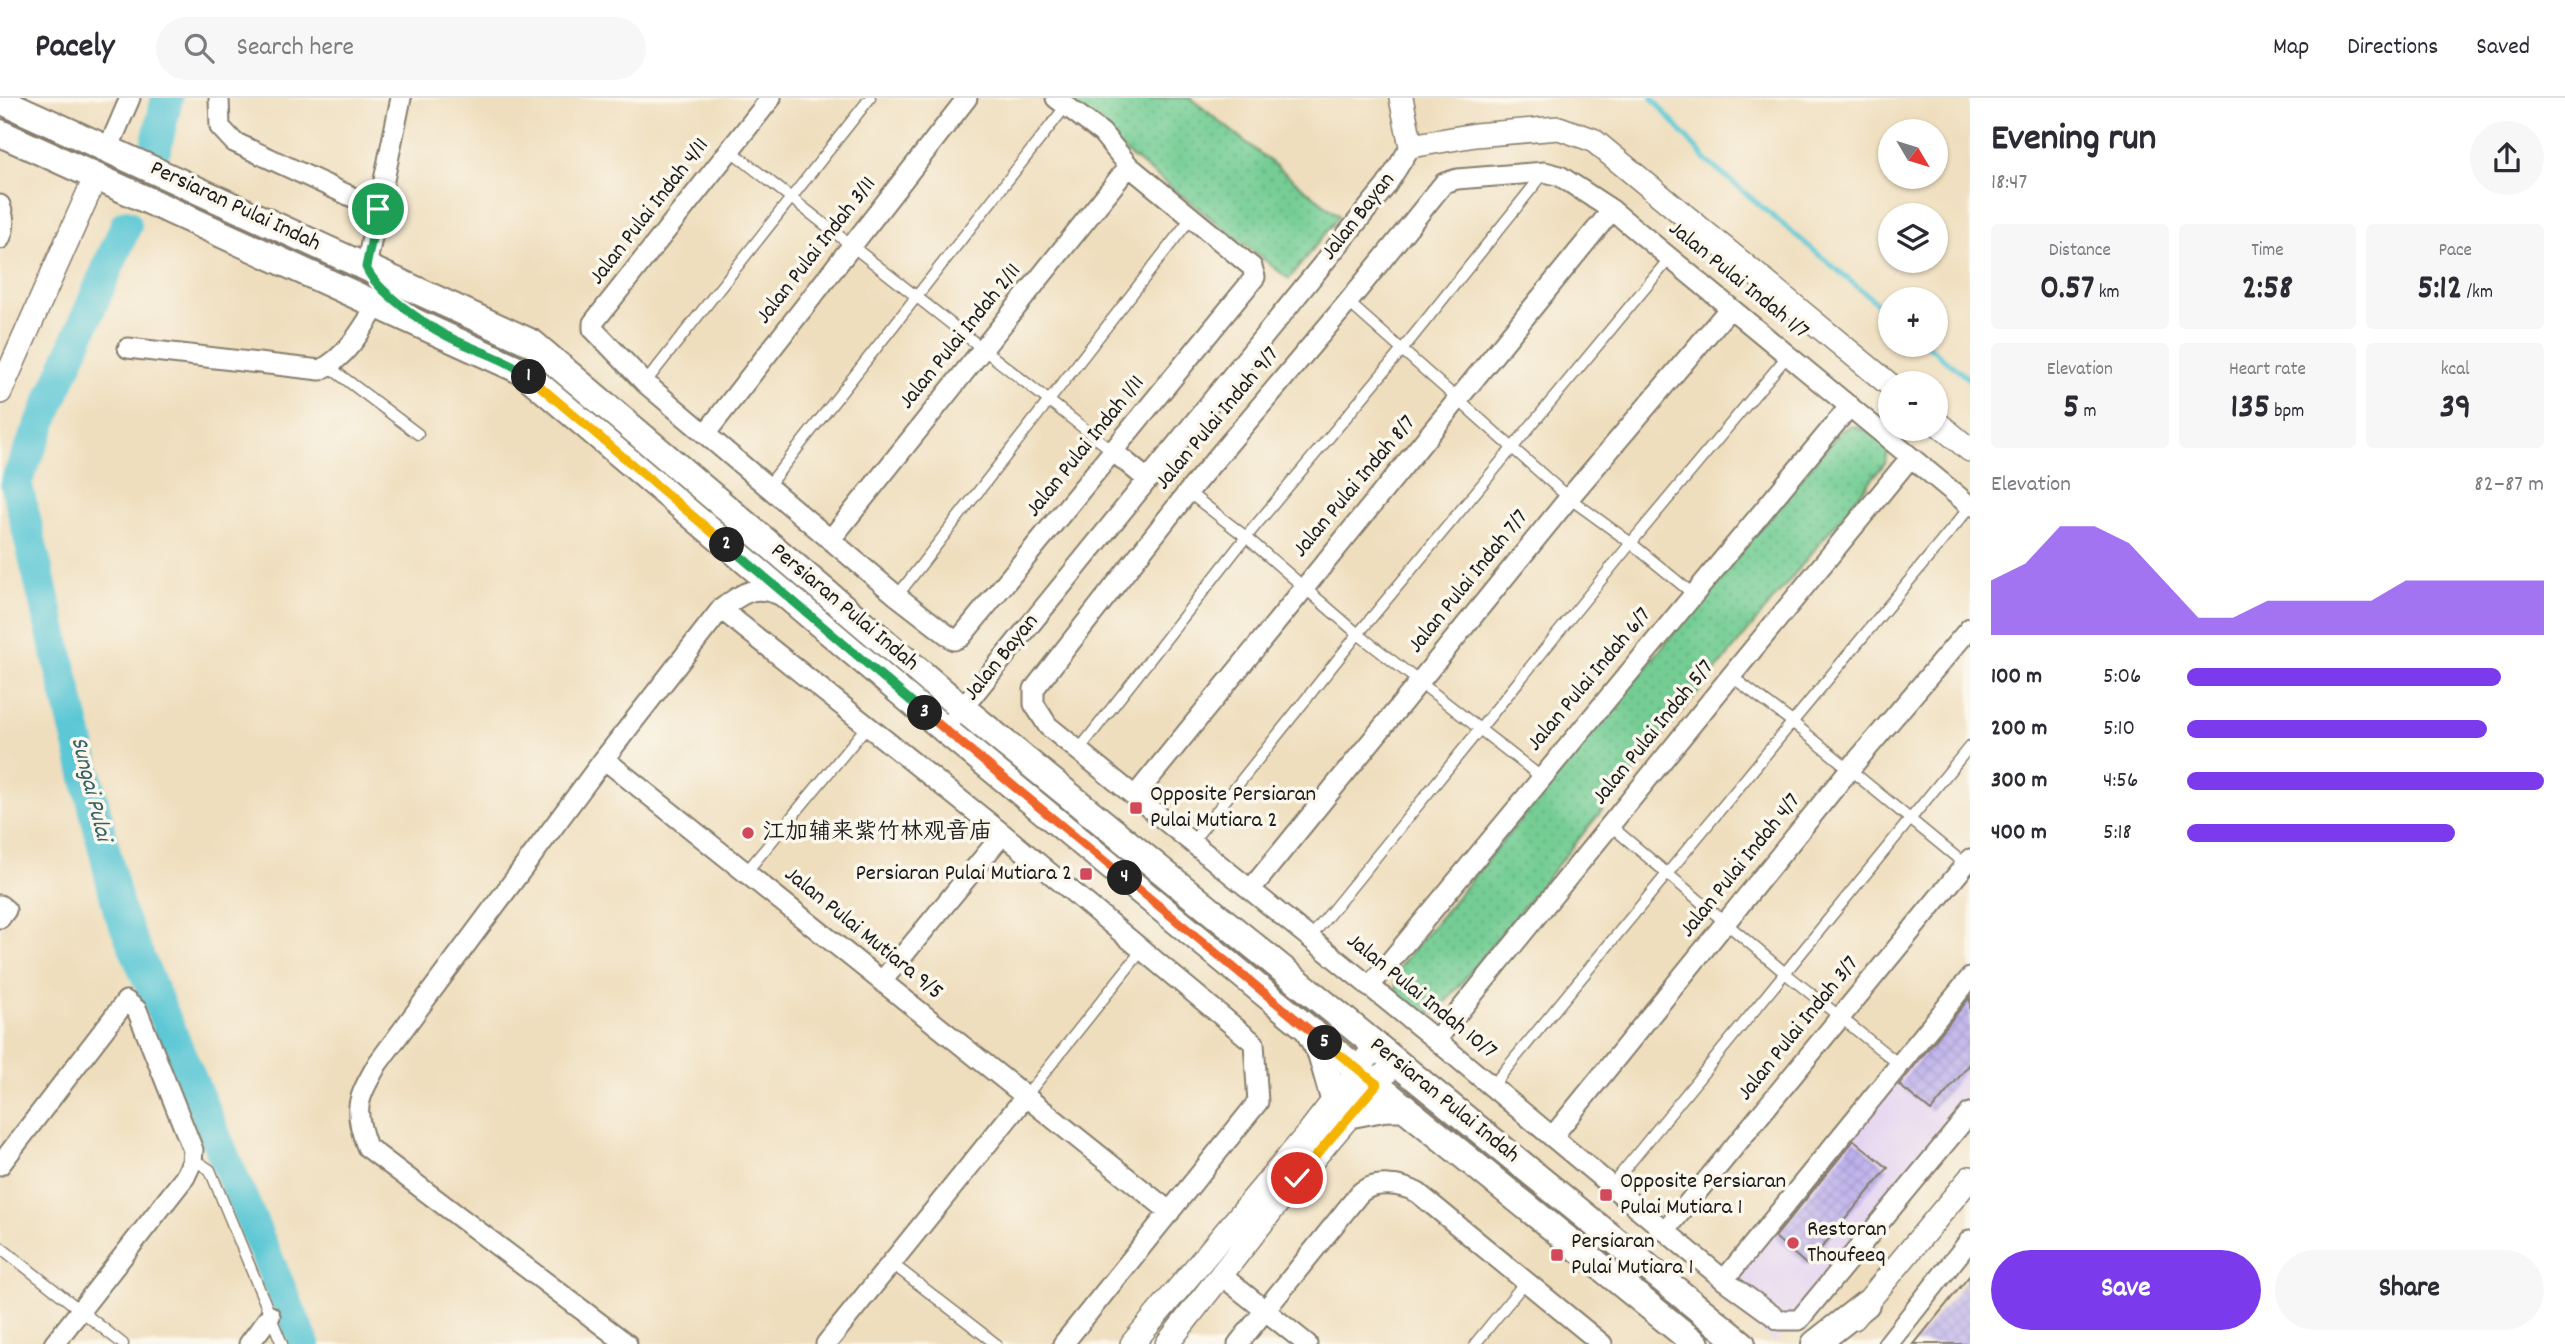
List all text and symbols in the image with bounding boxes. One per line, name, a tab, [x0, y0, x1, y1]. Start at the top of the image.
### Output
search box	[156, 17, 646, 80]
text: Pacely	[35, 25, 114, 72]
icon: search	[180, 29, 218, 67]
text: Search here	[236, 30, 354, 67]
text: Map	[2273, 31, 2309, 65]
text: Directions	[2347, 31, 2438, 65]
text: Saved	[2476, 31, 2530, 65]
text: Evening run	[1991, 113, 2156, 168]
north arrow	[1878, 119, 1948, 189]
map controls	[1878, 119, 1948, 441]
button: share	[2470, 121, 2544, 195]
street label: Jalan Pulai Indah 4/11	[582, 131, 718, 293]
street label: Persiaran Pulai Indah	[144, 153, 326, 261]
street label: Jalan Bayan	[1314, 166, 1404, 268]
text: 18:47	[1991, 167, 2027, 200]
street label: Jalan Pulai Indah 3/11	[749, 170, 885, 332]
pin	[348, 179, 408, 239]
icon: arrive	[359, 190, 397, 228]
button: layers	[1878, 203, 1948, 273]
street label: Jalan Pulai Indah 1/7	[1660, 214, 1816, 348]
text: Distance	[2049, 238, 2111, 265]
text: Time	[2251, 238, 2284, 265]
text: Pace	[2438, 238, 2472, 265]
street label: Jalan Pulai Indah 2/11	[892, 257, 1030, 417]
text: 0.57	[2040, 265, 2094, 315]
text: 2:58	[2242, 265, 2293, 315]
text: 5:12	[2417, 265, 2462, 315]
text: km	[2094, 280, 2120, 307]
text: /km	[2462, 280, 2493, 307]
button: +	[1878, 287, 1948, 357]
street label: Jalan Pulai Indah 9/7	[1148, 340, 1288, 498]
text: Elevation	[2047, 357, 2113, 384]
text: Heart rate	[2229, 357, 2306, 384]
text: kcal	[2441, 357, 2470, 384]
pin: 1	[512, 360, 546, 394]
text: 1	[526, 363, 531, 390]
street label: Jalan Pulai Indah 1/11	[1018, 369, 1154, 525]
button: −	[1878, 371, 1948, 441]
text: 5	[2063, 384, 2079, 434]
text: 135	[2231, 384, 2270, 434]
text: 39	[2439, 384, 2471, 434]
text: m	[2079, 399, 2097, 426]
text: bpm	[2270, 399, 2304, 426]
street label: Jalan Pulai Indah 8/7	[1285, 409, 1425, 565]
text: Elevation	[1991, 469, 2071, 502]
text: 82–87 m	[2474, 469, 2544, 502]
street label: Jalan Pulai Indah 7/7	[1401, 503, 1537, 661]
pin: 2	[710, 528, 744, 562]
text: 2	[722, 531, 731, 558]
street label: Persiaran Pulai Indah	[763, 536, 925, 680]
street label: Jalan Pulai Indah 6/7	[1520, 601, 1660, 759]
street label: Jalan Bayan	[957, 607, 1047, 709]
street label: Jalan Pulai Indah 5/7	[1585, 653, 1723, 813]
text: 100 m	[1991, 661, 2042, 694]
text: 5:06	[2103, 661, 2141, 694]
pin: 3	[908, 696, 942, 730]
text: 3	[920, 699, 929, 726]
text: 200 m	[1991, 713, 2047, 746]
text: 5:10	[2103, 713, 2135, 746]
water label: Sungai Pulai	[61, 733, 120, 848]
text: 300 m	[1991, 765, 2047, 798]
text: 4:56	[2103, 765, 2138, 798]
place label: Opposite Persiaran Pulai Mutiara 2	[1150, 779, 1316, 838]
street label: Jalan Pulai Indah 4/7	[1672, 787, 1810, 945]
marker: Opposite Persiaran Pulai Mutiara 2	[1128, 800, 1144, 816]
place label: 江加辅来紫竹林观音庙	[762, 817, 992, 850]
text: 400 m	[1991, 817, 2047, 850]
text: 5:18	[2103, 817, 2132, 850]
marker: 江加辅来紫竹林观音庙	[740, 825, 756, 841]
place label: Persiaran Pulai Mutiara 2	[855, 858, 1072, 891]
street label: Jalan Pulai Mutiara 9/5	[776, 859, 950, 1009]
pin: 4	[1108, 860, 1142, 896]
text: 4	[1121, 864, 1128, 891]
marker: Persiaran Pulai Mutiara 2	[1078, 866, 1094, 882]
street label: Jalan Pulai Indah 10/7	[1339, 926, 1503, 1068]
street label: Jalan Pulai Indah 3/7	[1730, 949, 1868, 1109]
pin: 5	[1308, 1026, 1342, 1060]
text: 5	[1320, 1029, 1329, 1056]
street label: Persiaran Pulai Indah	[1362, 1030, 1526, 1172]
pin	[1267, 1148, 1327, 1208]
icon: check	[1278, 1159, 1316, 1197]
place label: Opposite Persiaran Pulai Mutiara 1	[1620, 1166, 1786, 1225]
marker: Opposite Persiaran Pulai Mutiara 1	[1598, 1187, 1614, 1203]
place label: Restoran Thoufeeq	[1807, 1214, 1887, 1273]
place label: Persiaran Pulai Mutiara 1	[1571, 1226, 1694, 1285]
marker: Restoran Thoufeeq	[1785, 1235, 1801, 1251]
marker: Persiaran Pulai Mutiara 1	[1549, 1247, 1565, 1263]
button: Save	[1991, 1250, 2261, 1330]
button: Share	[2275, 1250, 2544, 1330]

